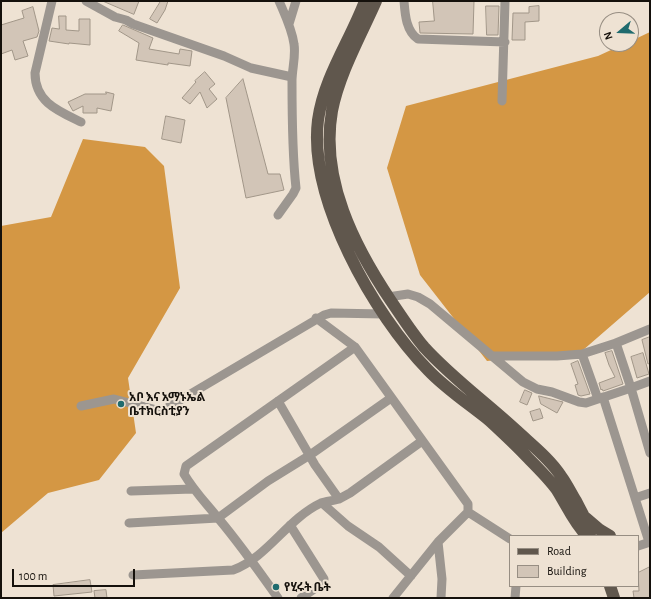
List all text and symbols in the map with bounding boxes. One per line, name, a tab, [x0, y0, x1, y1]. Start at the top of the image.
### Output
north arrow	[599, 12, 639, 52]
text: N	[602, 30, 615, 41]
place label: አቦ እና አማኑኤል ቤተክርስቲያን	[129, 390, 205, 418]
marker: አቦ እና አማኑኤል ቤተክርስቲያን	[116, 399, 126, 409]
legend	[509, 535, 639, 587]
text: Road	[547, 545, 571, 557]
scale bar	[14, 561, 137, 587]
text: Building	[547, 565, 587, 577]
text: 100 m	[19, 570, 47, 582]
place label: የሂሩት ቤት	[284, 580, 331, 594]
marker: የሂሩት ቤት	[271, 582, 281, 592]

